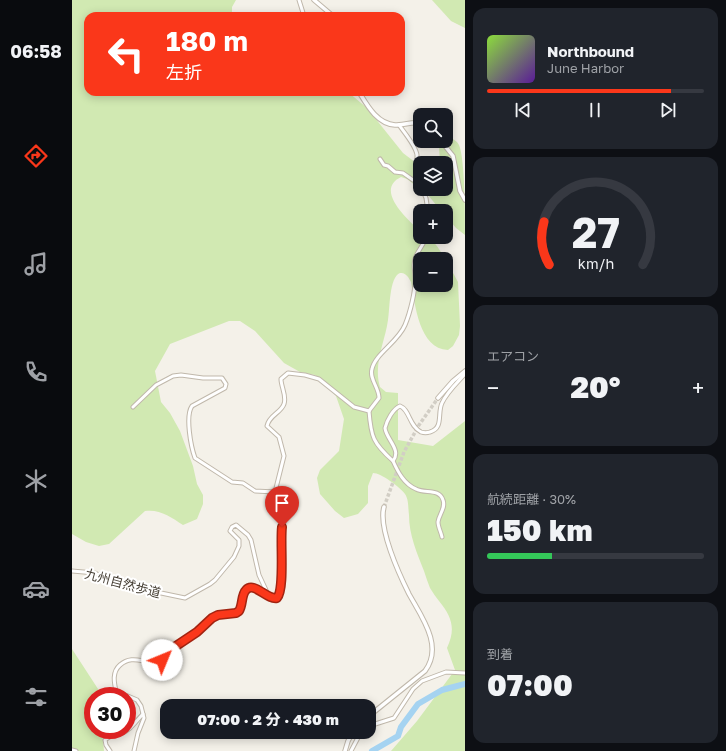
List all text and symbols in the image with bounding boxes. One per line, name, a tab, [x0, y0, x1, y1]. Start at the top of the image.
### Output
text: 180 m	[166, 24, 248, 57]
icon: left	[100, 28, 152, 80]
text: 06:58	[10, 40, 62, 62]
text: Northbound	[547, 42, 634, 60]
text: June Harbor	[547, 60, 624, 76]
text: 左折	[166, 61, 202, 83]
icon: previous	[512, 99, 534, 121]
icon: pause	[584, 99, 606, 121]
icon: next	[657, 99, 679, 121]
map controls	[413, 108, 453, 292]
button: search	[413, 108, 453, 148]
icon: directions	[22, 142, 50, 170]
button: layers	[413, 156, 453, 196]
button: +	[413, 204, 453, 244]
text: 27	[571, 207, 620, 257]
icon: music	[22, 250, 50, 278]
button: −	[413, 252, 453, 292]
text: km/h	[577, 254, 614, 271]
text: エアコン	[487, 348, 539, 364]
icon: phone	[22, 358, 50, 386]
text: 20°	[570, 369, 621, 405]
text: −	[487, 374, 499, 401]
text: +	[692, 374, 704, 401]
icon: climate	[22, 467, 50, 495]
pin	[265, 486, 299, 527]
text: 航続距離 · 30%	[487, 491, 576, 507]
icon: arrive	[271, 492, 293, 514]
text: 150 km	[487, 512, 592, 548]
street label: 九州自然歩道	[83, 565, 163, 601]
icon: car	[22, 575, 50, 603]
position arrow	[141, 639, 183, 681]
text: 到着	[487, 646, 513, 662]
text: 07:00	[487, 667, 573, 703]
icon: filters	[22, 683, 50, 711]
speed limit sign: 30	[84, 687, 136, 739]
text: 07:00 · 2 分 · 430 m	[197, 710, 339, 728]

